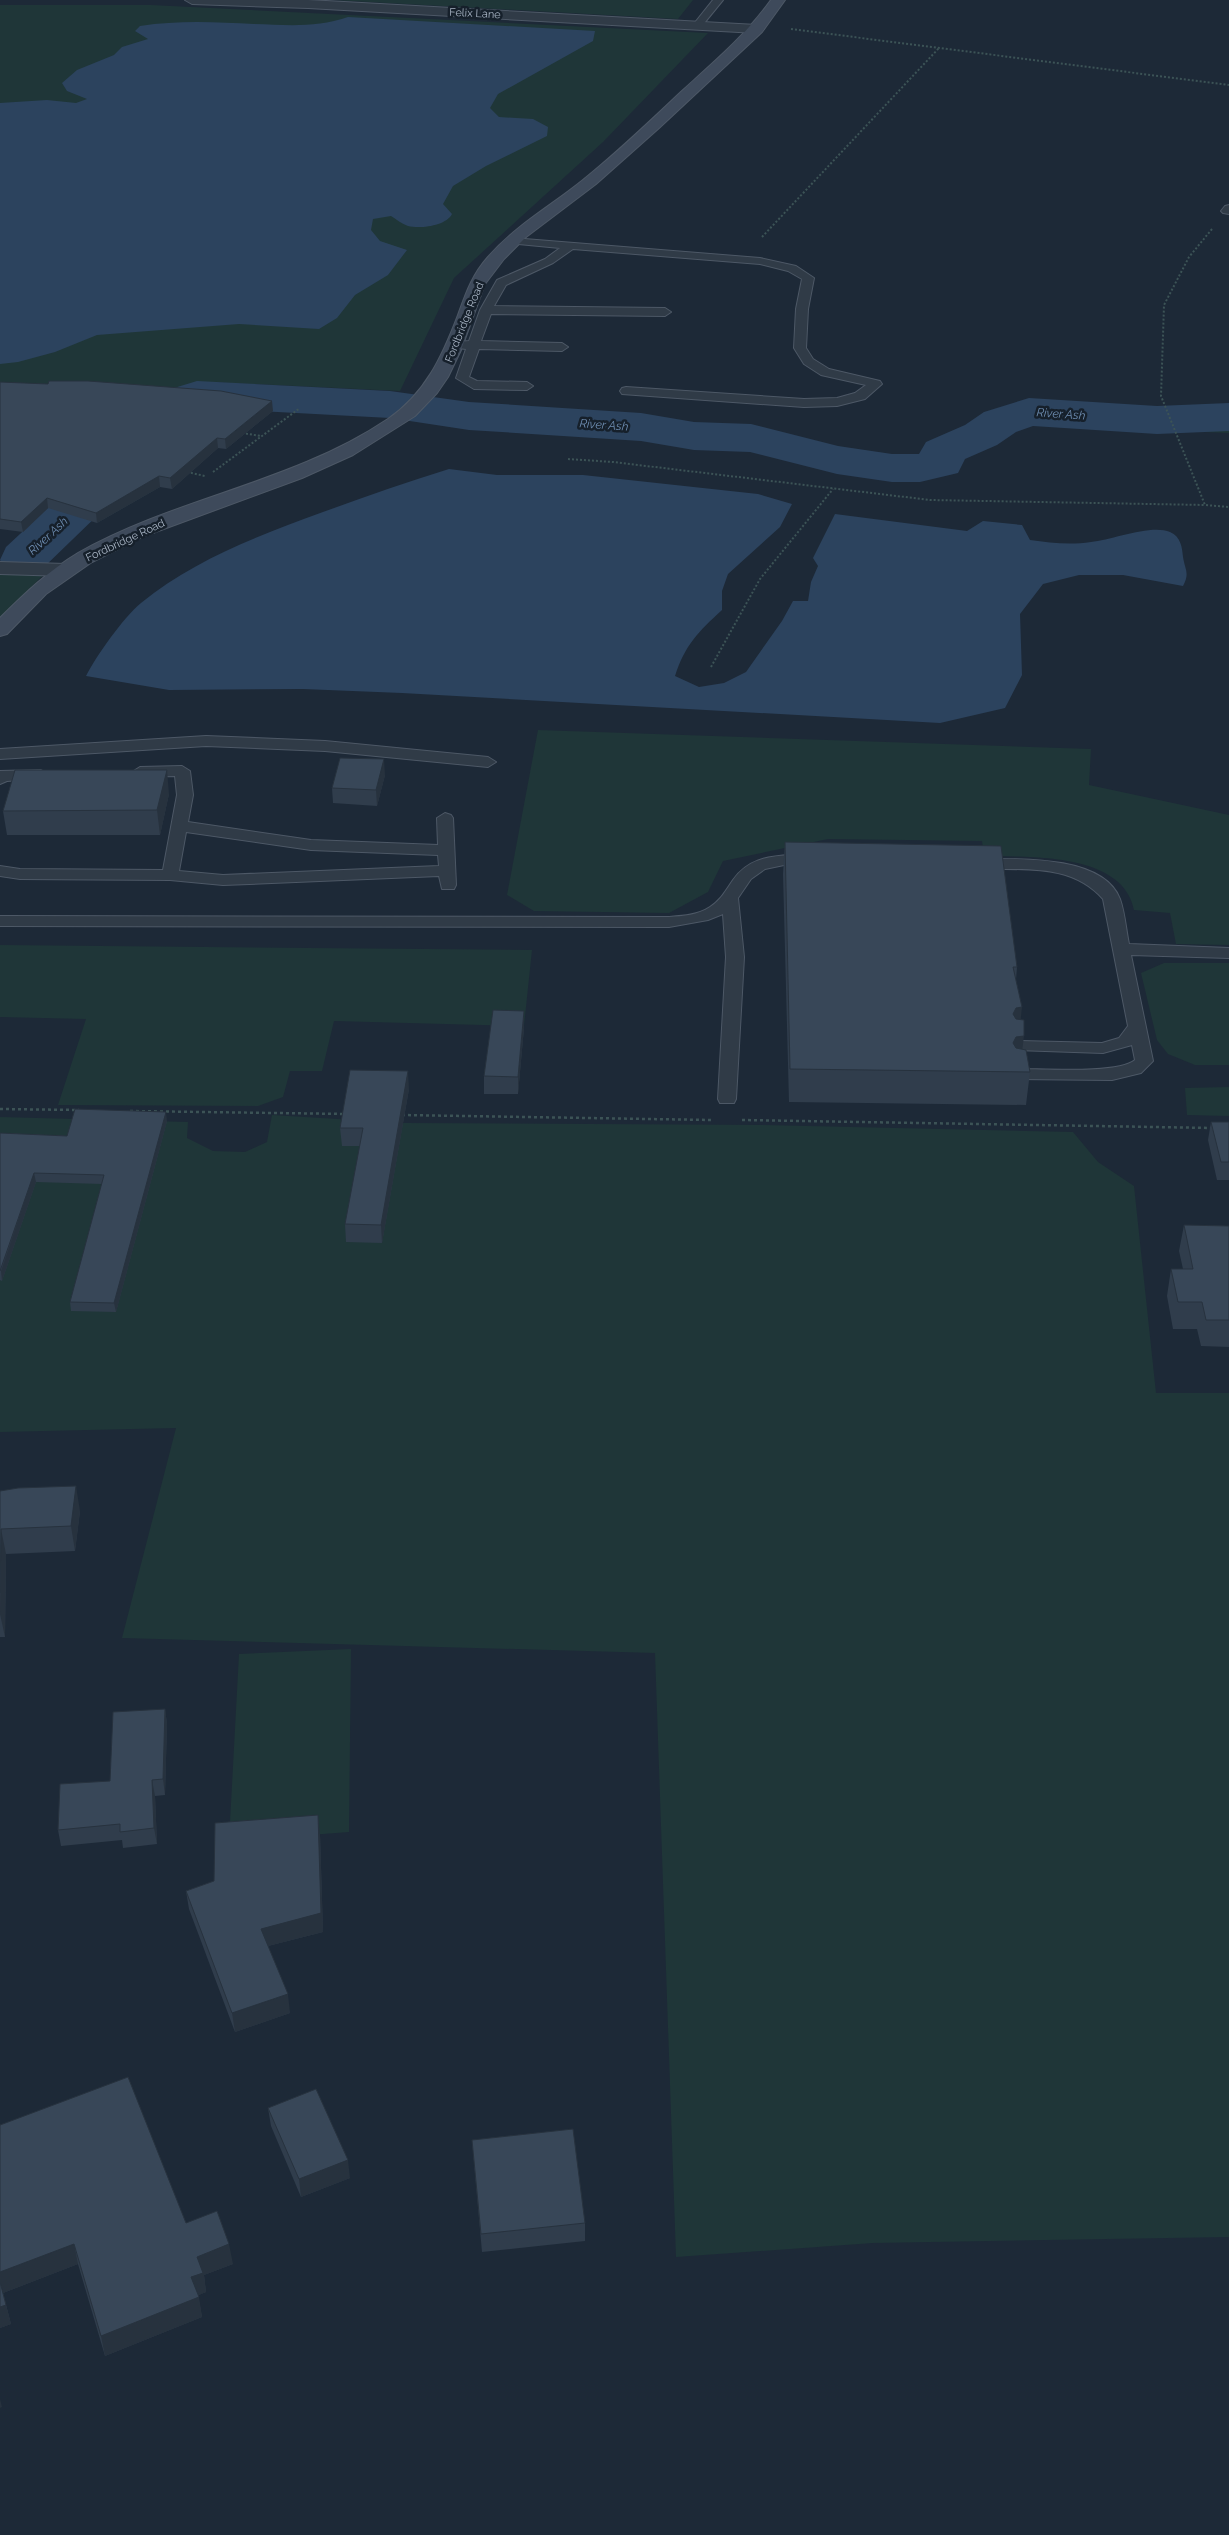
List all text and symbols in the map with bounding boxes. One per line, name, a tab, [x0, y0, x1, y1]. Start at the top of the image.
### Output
street label: Felix Lane	[449, 6, 502, 21]
street label: Fordbridge Road	[442, 280, 487, 364]
water label: River Ash	[1036, 405, 1086, 423]
water label: River Ash	[579, 416, 629, 434]
water label: River Ash	[25, 514, 71, 558]
street label: Fordbridge Road	[84, 516, 167, 564]

